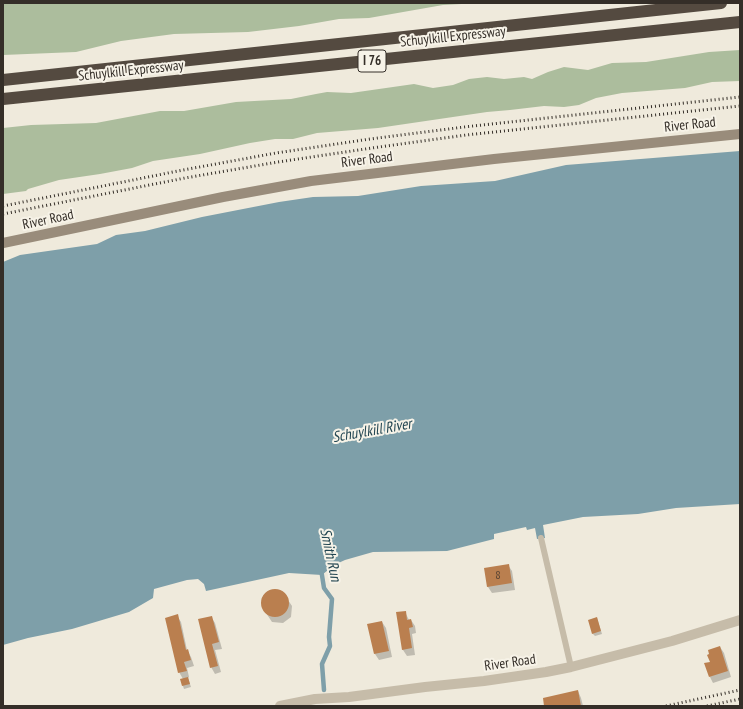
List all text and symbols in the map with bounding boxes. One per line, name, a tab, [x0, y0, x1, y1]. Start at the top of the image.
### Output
street label: Schuylkill Expressway	[400, 23, 506, 51]
road number: I 76	[358, 50, 386, 72]
street label: Schuylkill Expressway	[78, 57, 184, 85]
street label: River Road	[663, 114, 717, 136]
street label: River Road	[340, 149, 394, 171]
street label: River Road	[21, 206, 75, 234]
water label: Schuylkill River	[331, 415, 413, 447]
water label: Smith Run	[316, 527, 344, 583]
house number: 8	[495, 569, 501, 583]
street label: River Road	[483, 651, 537, 675]

